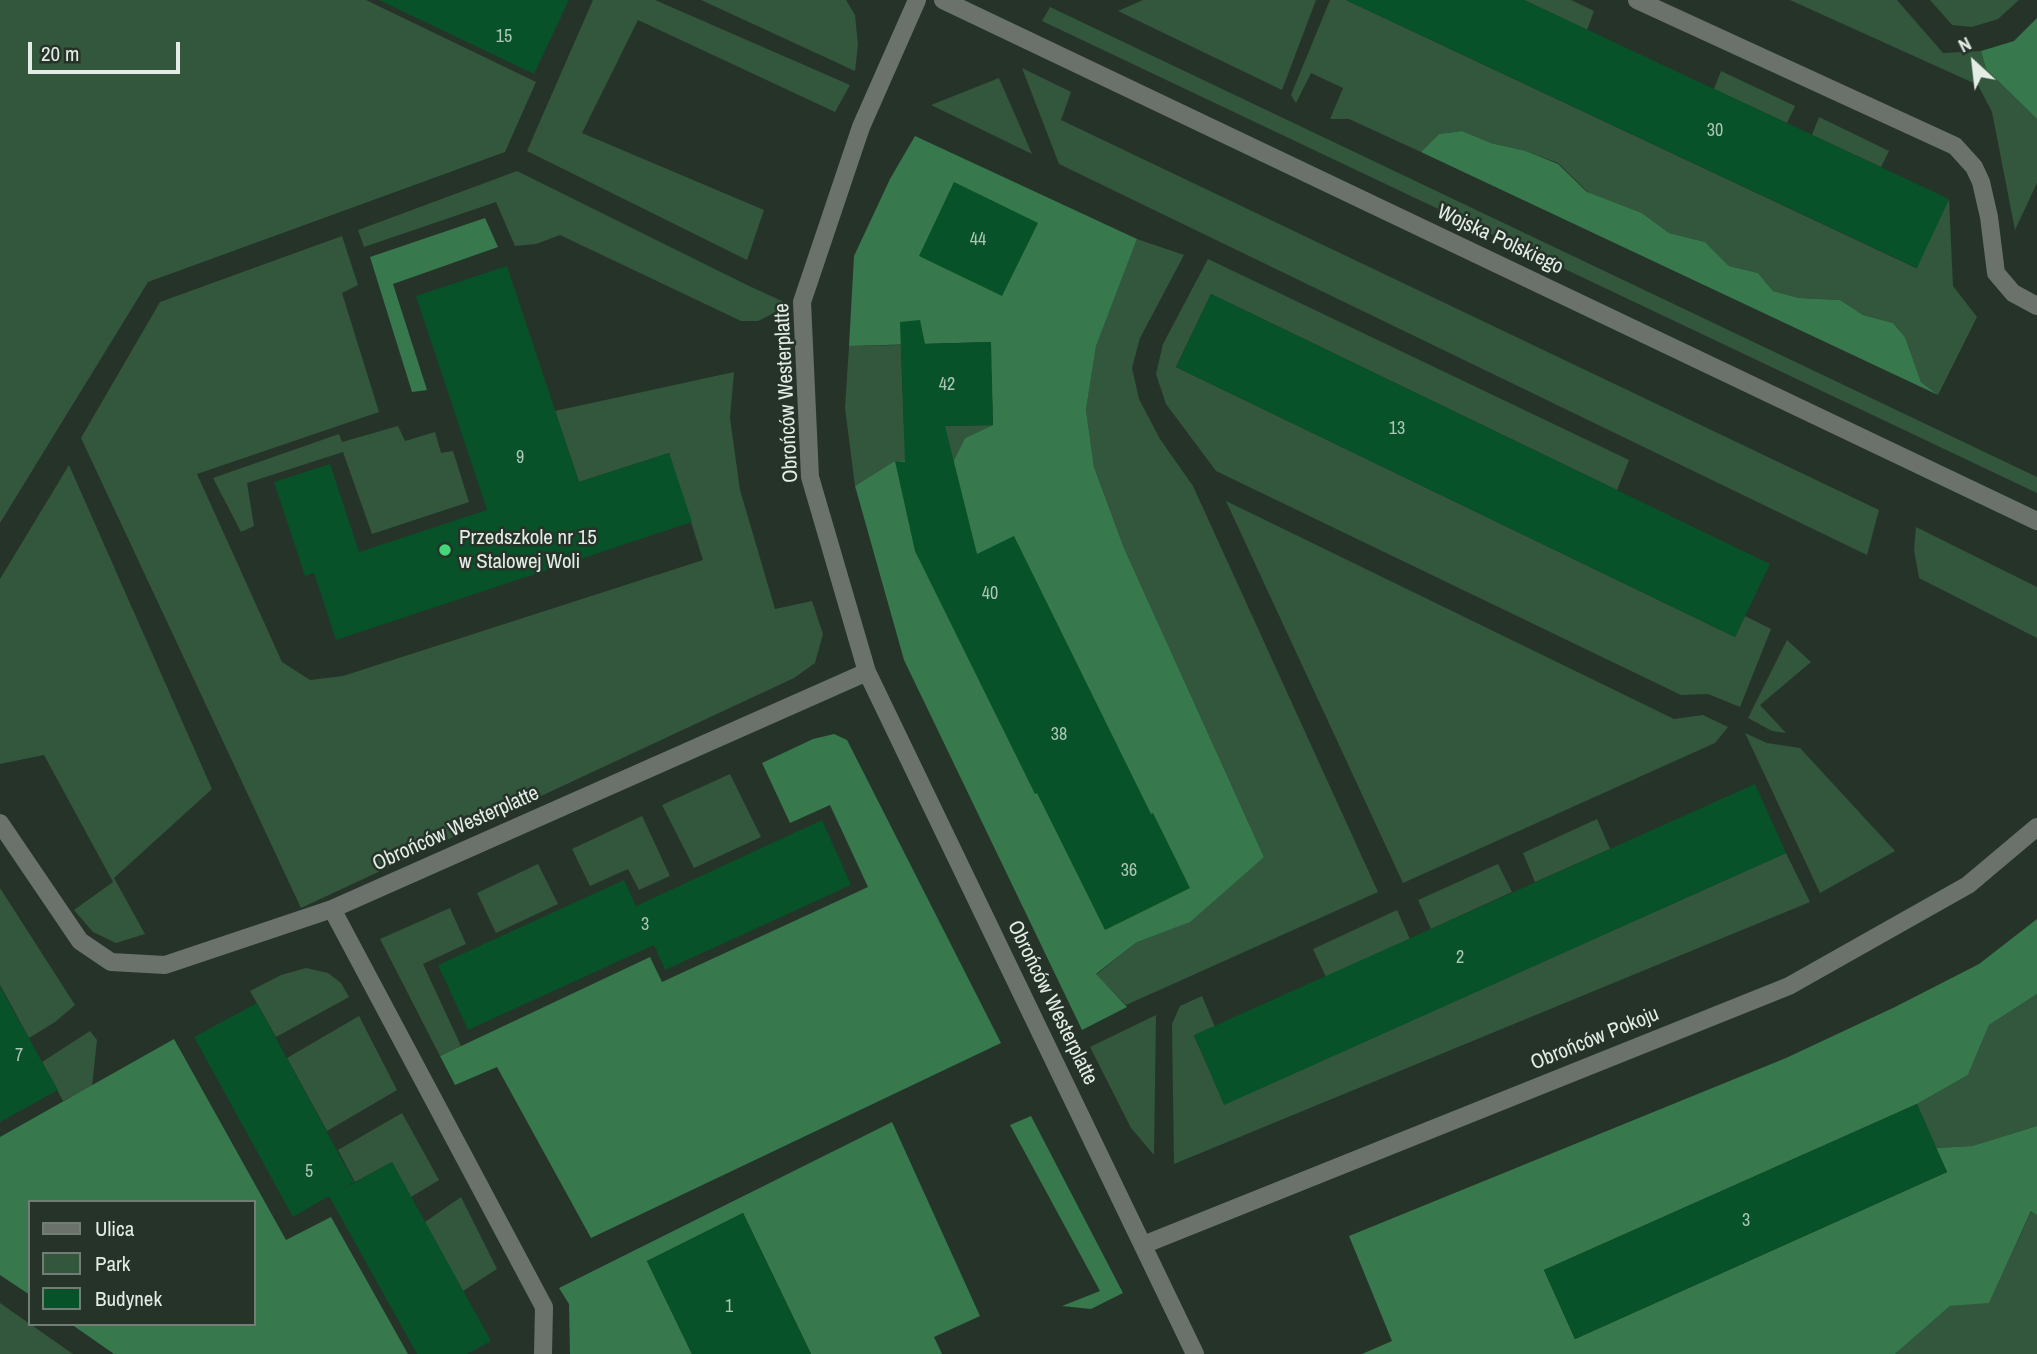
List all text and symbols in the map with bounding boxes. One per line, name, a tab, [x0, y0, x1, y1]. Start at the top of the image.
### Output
house number: 15	[496, 26, 512, 48]
scale bar	[32, 28, 184, 72]
north arrow	[1939, 28, 2009, 98]
text: N	[1954, 30, 1975, 58]
text: 20 m	[41, 39, 79, 68]
house number: 30	[1707, 120, 1723, 142]
street label: Wojska Polskiego	[1433, 200, 1567, 280]
house number: 44	[970, 229, 986, 251]
street label: Obrońców Westerplatte	[770, 303, 804, 483]
house number: 42	[939, 374, 955, 396]
house number: 13	[1389, 418, 1405, 440]
house number: 9	[516, 447, 524, 469]
place label: Przedszkole nr 15 w Stalowej Woli	[459, 525, 597, 575]
marker: Przedszkole nr 15 w Stalowej Woli	[437, 542, 453, 558]
house number: 40	[982, 583, 998, 605]
house number: 38	[1051, 724, 1067, 746]
street label: Obrońców Westerplatte	[369, 781, 543, 877]
house number: 36	[1121, 860, 1137, 882]
house number: 3	[641, 914, 649, 936]
street label: Obrońców Westerplatte	[1001, 917, 1103, 1089]
house number: 2	[1456, 947, 1464, 969]
street label: Obrońców Pokoju	[1527, 1002, 1663, 1076]
house number: 7	[15, 1045, 23, 1067]
house number: 5	[305, 1161, 313, 1183]
legend	[28, 1200, 256, 1326]
house number: 3	[1742, 1210, 1750, 1232]
text: Ulica	[95, 1214, 134, 1243]
text: Park	[95, 1249, 130, 1278]
text: Budynek	[95, 1284, 162, 1313]
house number: 1	[725, 1296, 733, 1318]

